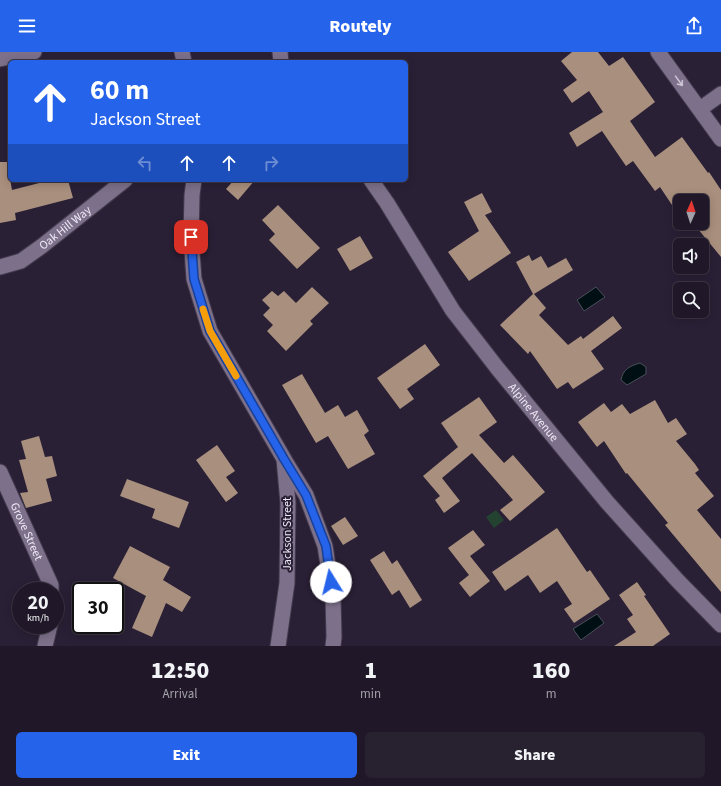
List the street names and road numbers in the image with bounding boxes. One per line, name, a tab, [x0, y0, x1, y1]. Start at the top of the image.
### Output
street label: Oak Hill Way	[35, 201, 95, 254]
street label: Alpine Avenue	[504, 379, 563, 445]
street label: Jackson Street	[279, 497, 296, 571]
street label: Grove Street	[6, 500, 47, 563]

